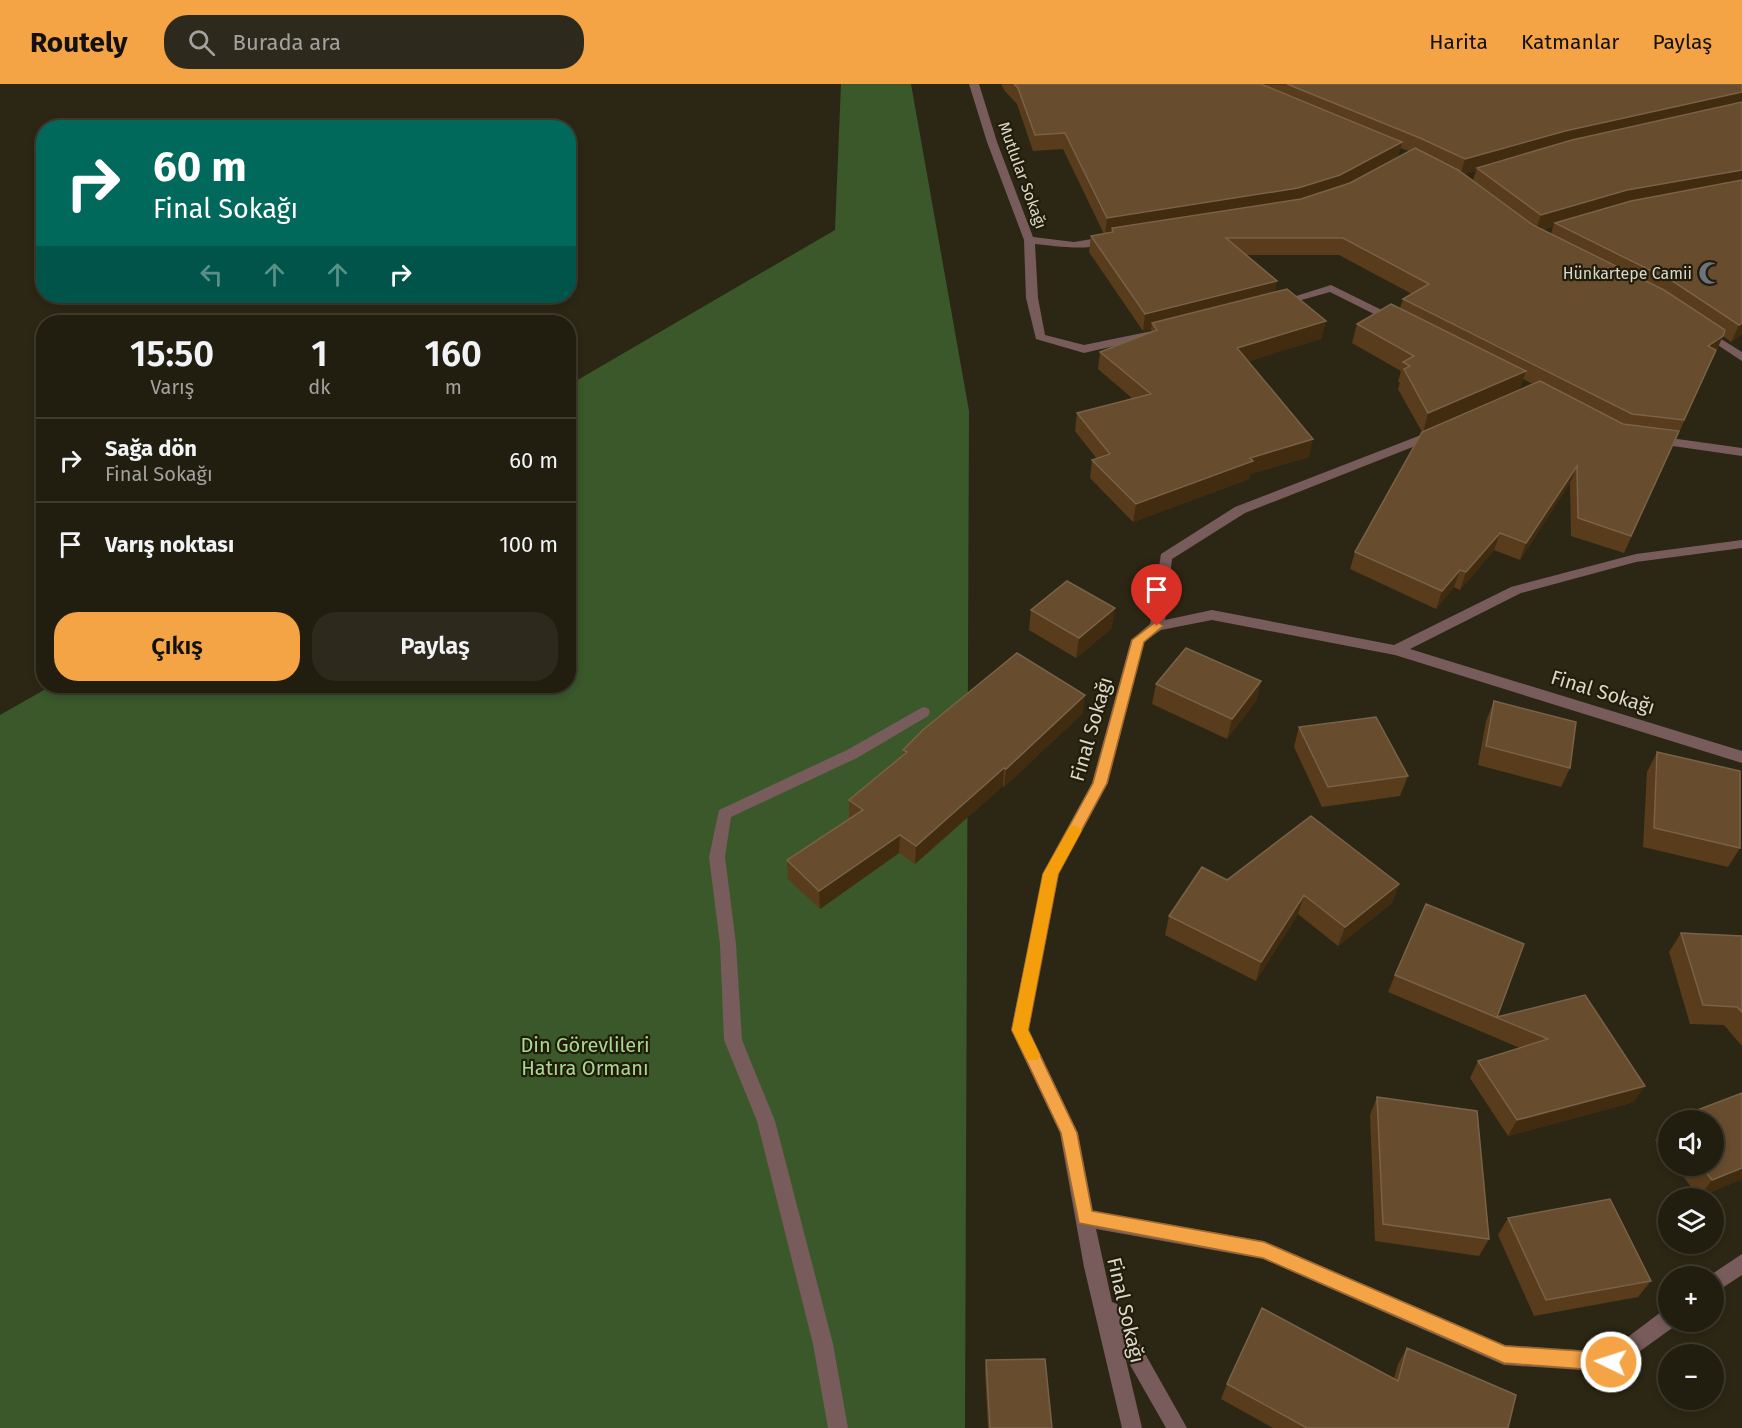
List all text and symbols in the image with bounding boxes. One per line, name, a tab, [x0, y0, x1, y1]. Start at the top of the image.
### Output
search box	[164, 15, 584, 69]
text: Routely	[30, 26, 128, 59]
icon: search	[185, 26, 218, 59]
text: Burada ara	[233, 29, 341, 56]
text: Harita	[1429, 29, 1488, 55]
text: Katmanlar	[1521, 29, 1619, 55]
text: Paylaş	[1652, 29, 1712, 55]
street label: Mutlular Sokağı	[994, 119, 1051, 231]
text: 60 m	[153, 142, 247, 192]
icon: right	[54, 144, 132, 222]
text: Final Sokağı	[153, 193, 298, 225]
icon: left	[195, 258, 228, 291]
icon: ahead	[258, 258, 291, 291]
icon: ahead	[321, 258, 354, 291]
icon: right	[384, 258, 417, 291]
mosque icon: Hünkartepe Camii	[1697, 260, 1723, 286]
place label: Hünkartepe Camii	[1563, 264, 1692, 283]
text: 15:50	[130, 332, 214, 376]
text: 1	[311, 332, 328, 376]
text: 160	[425, 332, 482, 376]
text: Varış	[150, 375, 194, 399]
text: dk	[308, 375, 331, 399]
text: m	[445, 375, 462, 399]
text: Sağa dön	[105, 435, 197, 462]
icon: right	[54, 444, 87, 477]
text: 60 m	[509, 447, 558, 474]
text: Final Sokağı	[105, 462, 213, 486]
icon: arrive	[54, 528, 87, 561]
text: Varış noktası	[105, 531, 234, 558]
text: 100 m	[499, 531, 558, 558]
pin	[1131, 564, 1182, 626]
icon: arrive	[1140, 573, 1173, 606]
button: Çıkış	[54, 612, 300, 681]
button: Paylaş	[312, 612, 558, 681]
street label: Final Sokağı	[1548, 665, 1658, 719]
street label: Final Sokağı	[1065, 674, 1117, 784]
park label: Din Görevlileri Hatıra Ormanı	[520, 1033, 650, 1080]
map controls	[1658, 1110, 1724, 1410]
button: sound	[1658, 1110, 1724, 1176]
button: layers	[1658, 1188, 1724, 1254]
street label: Final Sokağı	[1102, 1255, 1150, 1365]
button: +	[1658, 1266, 1724, 1332]
position arrow	[1579, 1330, 1643, 1394]
button: −	[1658, 1344, 1724, 1410]

